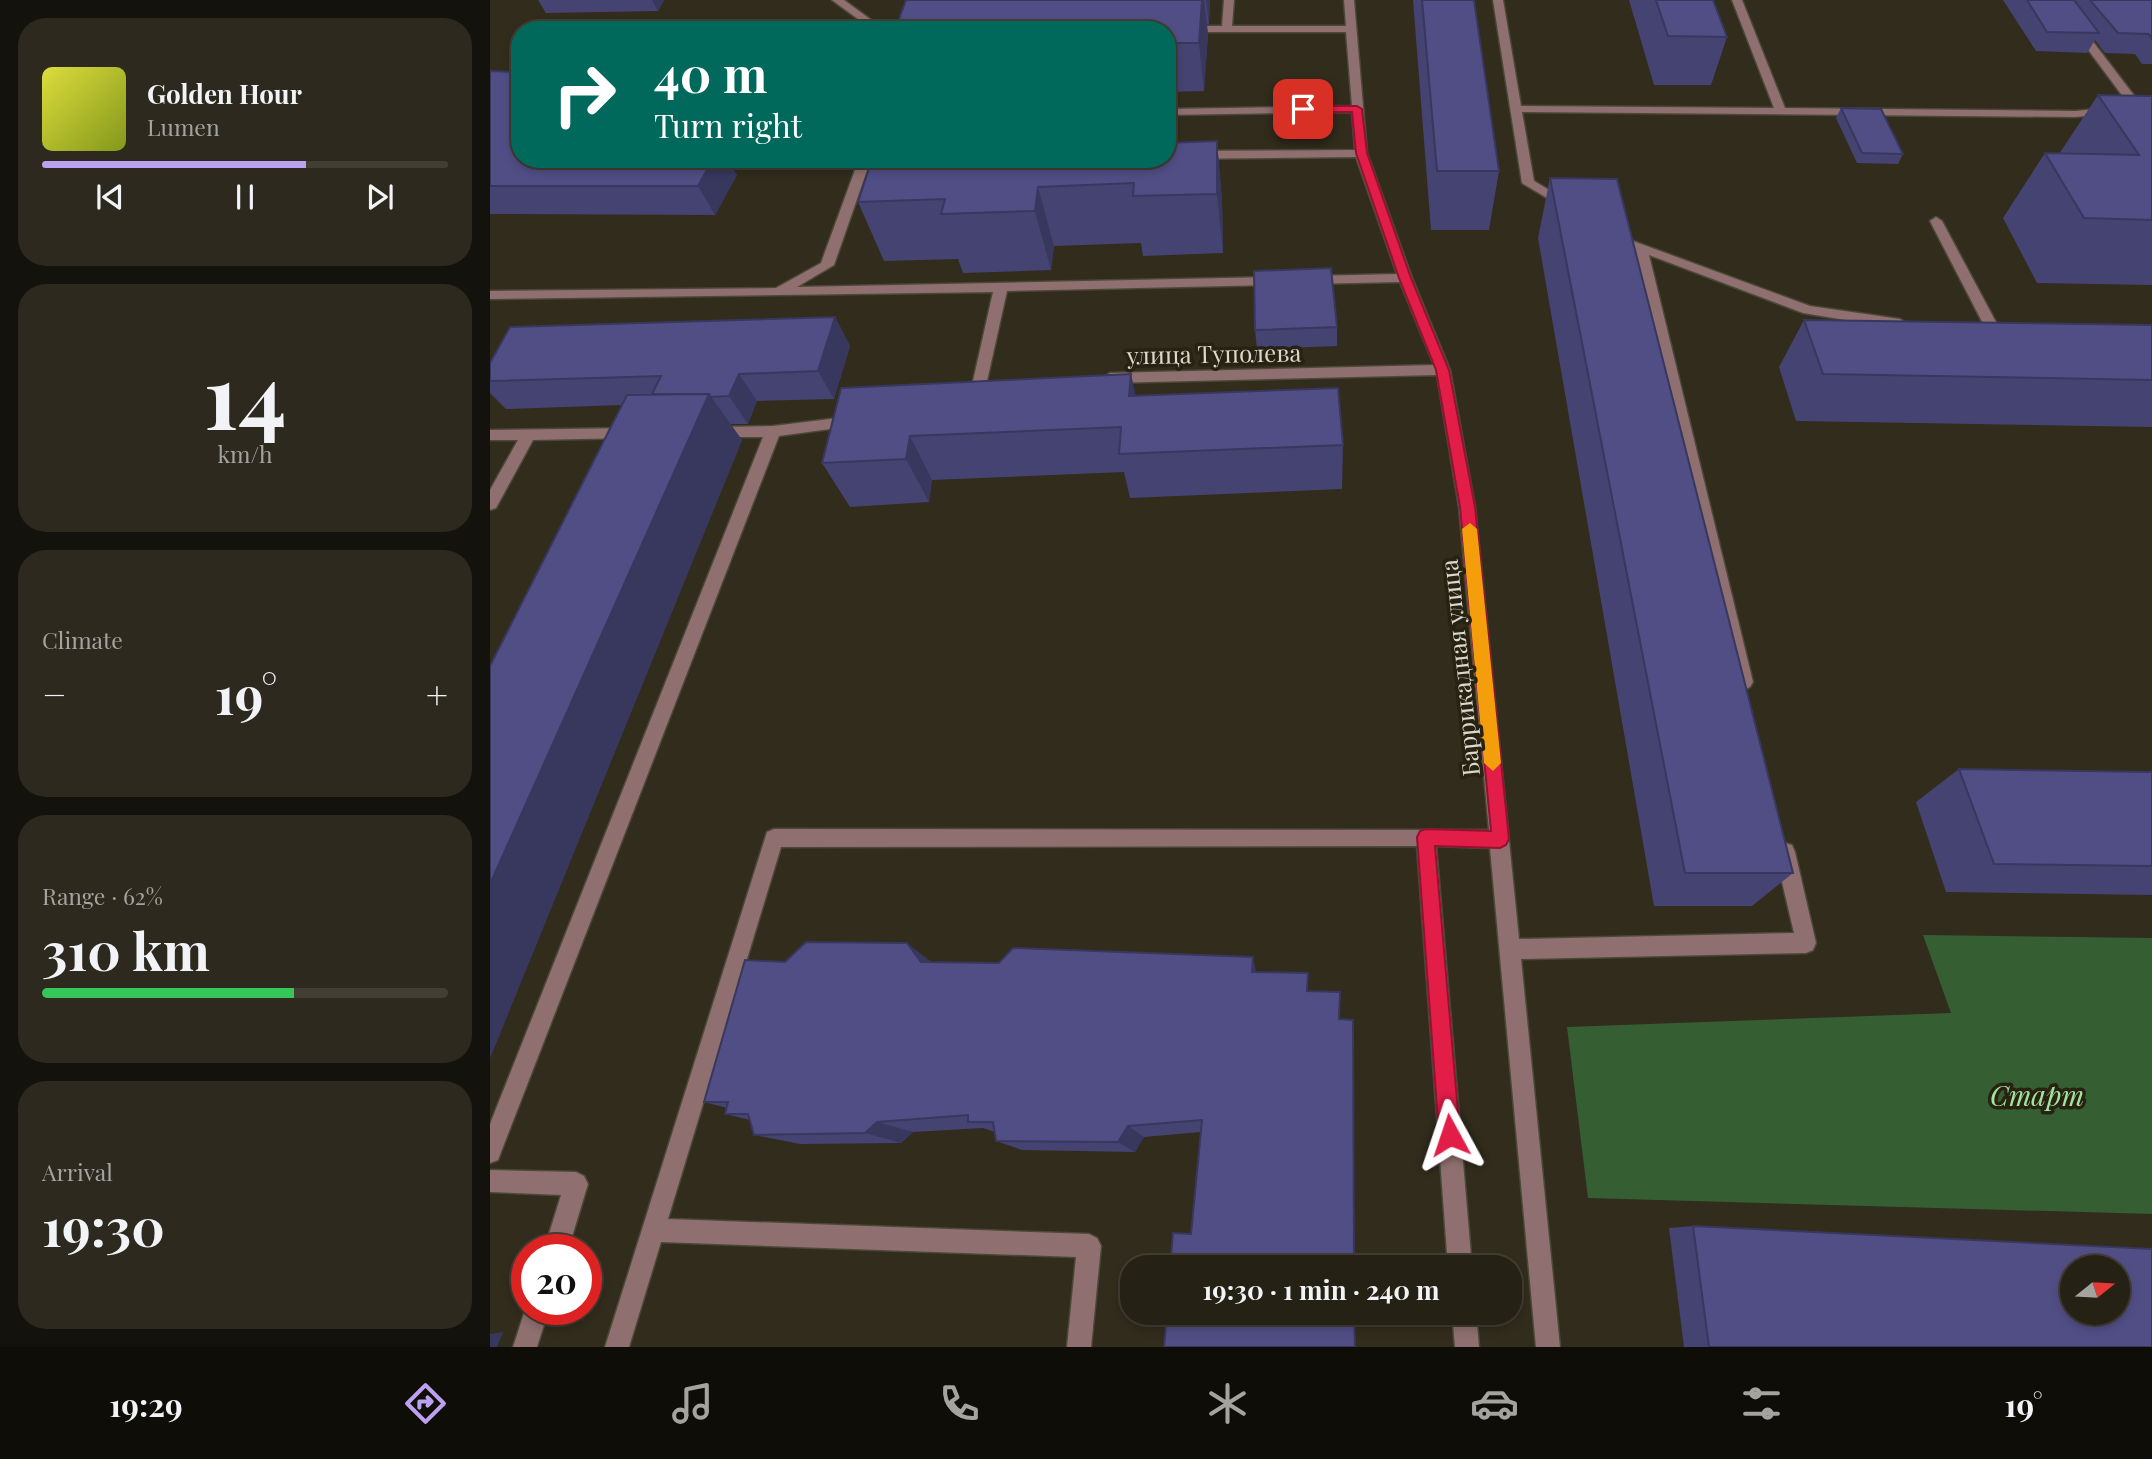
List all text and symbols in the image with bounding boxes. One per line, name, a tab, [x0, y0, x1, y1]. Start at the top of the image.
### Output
text: 40 m	[654, 40, 767, 105]
icon: right	[539, 49, 630, 140]
text: Golden Hour	[147, 76, 302, 111]
pin	[1273, 79, 1333, 139]
icon: arrive	[1284, 90, 1322, 128]
text: Turn right	[654, 103, 802, 146]
text: Lumen	[147, 111, 220, 142]
icon: previous	[91, 178, 129, 216]
icon: pause	[226, 178, 264, 216]
icon: next	[361, 178, 399, 216]
text: 14	[204, 332, 286, 453]
street label: улица Туполева	[1125, 335, 1302, 371]
text: km/h	[217, 438, 273, 469]
street label: Баррикадная улица	[1432, 558, 1486, 778]
text: Climate	[42, 624, 123, 655]
text: 19°	[215, 659, 278, 728]
text: −	[42, 668, 67, 719]
text: +	[426, 668, 448, 719]
text: Range · 62%	[42, 880, 163, 911]
text: 310 km	[42, 915, 210, 984]
park label: Старт	[1990, 1076, 2084, 1113]
position arrow	[1413, 1098, 1487, 1172]
text: Arrival	[42, 1156, 113, 1187]
text: 19:30	[42, 1191, 165, 1260]
speed limit sign: 20	[511, 1234, 602, 1325]
north arrow	[2060, 1255, 2130, 1325]
map controls	[2060, 1255, 2130, 1325]
text: 19:30 · 1 min · 240 m	[1202, 1272, 1440, 1307]
icon: directions	[401, 1379, 450, 1428]
icon: music	[668, 1379, 717, 1428]
icon: phone	[935, 1379, 984, 1428]
icon: climate	[1203, 1379, 1252, 1428]
icon: car	[1470, 1379, 1519, 1428]
icon: filters	[1737, 1379, 1786, 1428]
text: 19:29	[109, 1382, 183, 1425]
text: 19°	[2004, 1382, 2043, 1425]

